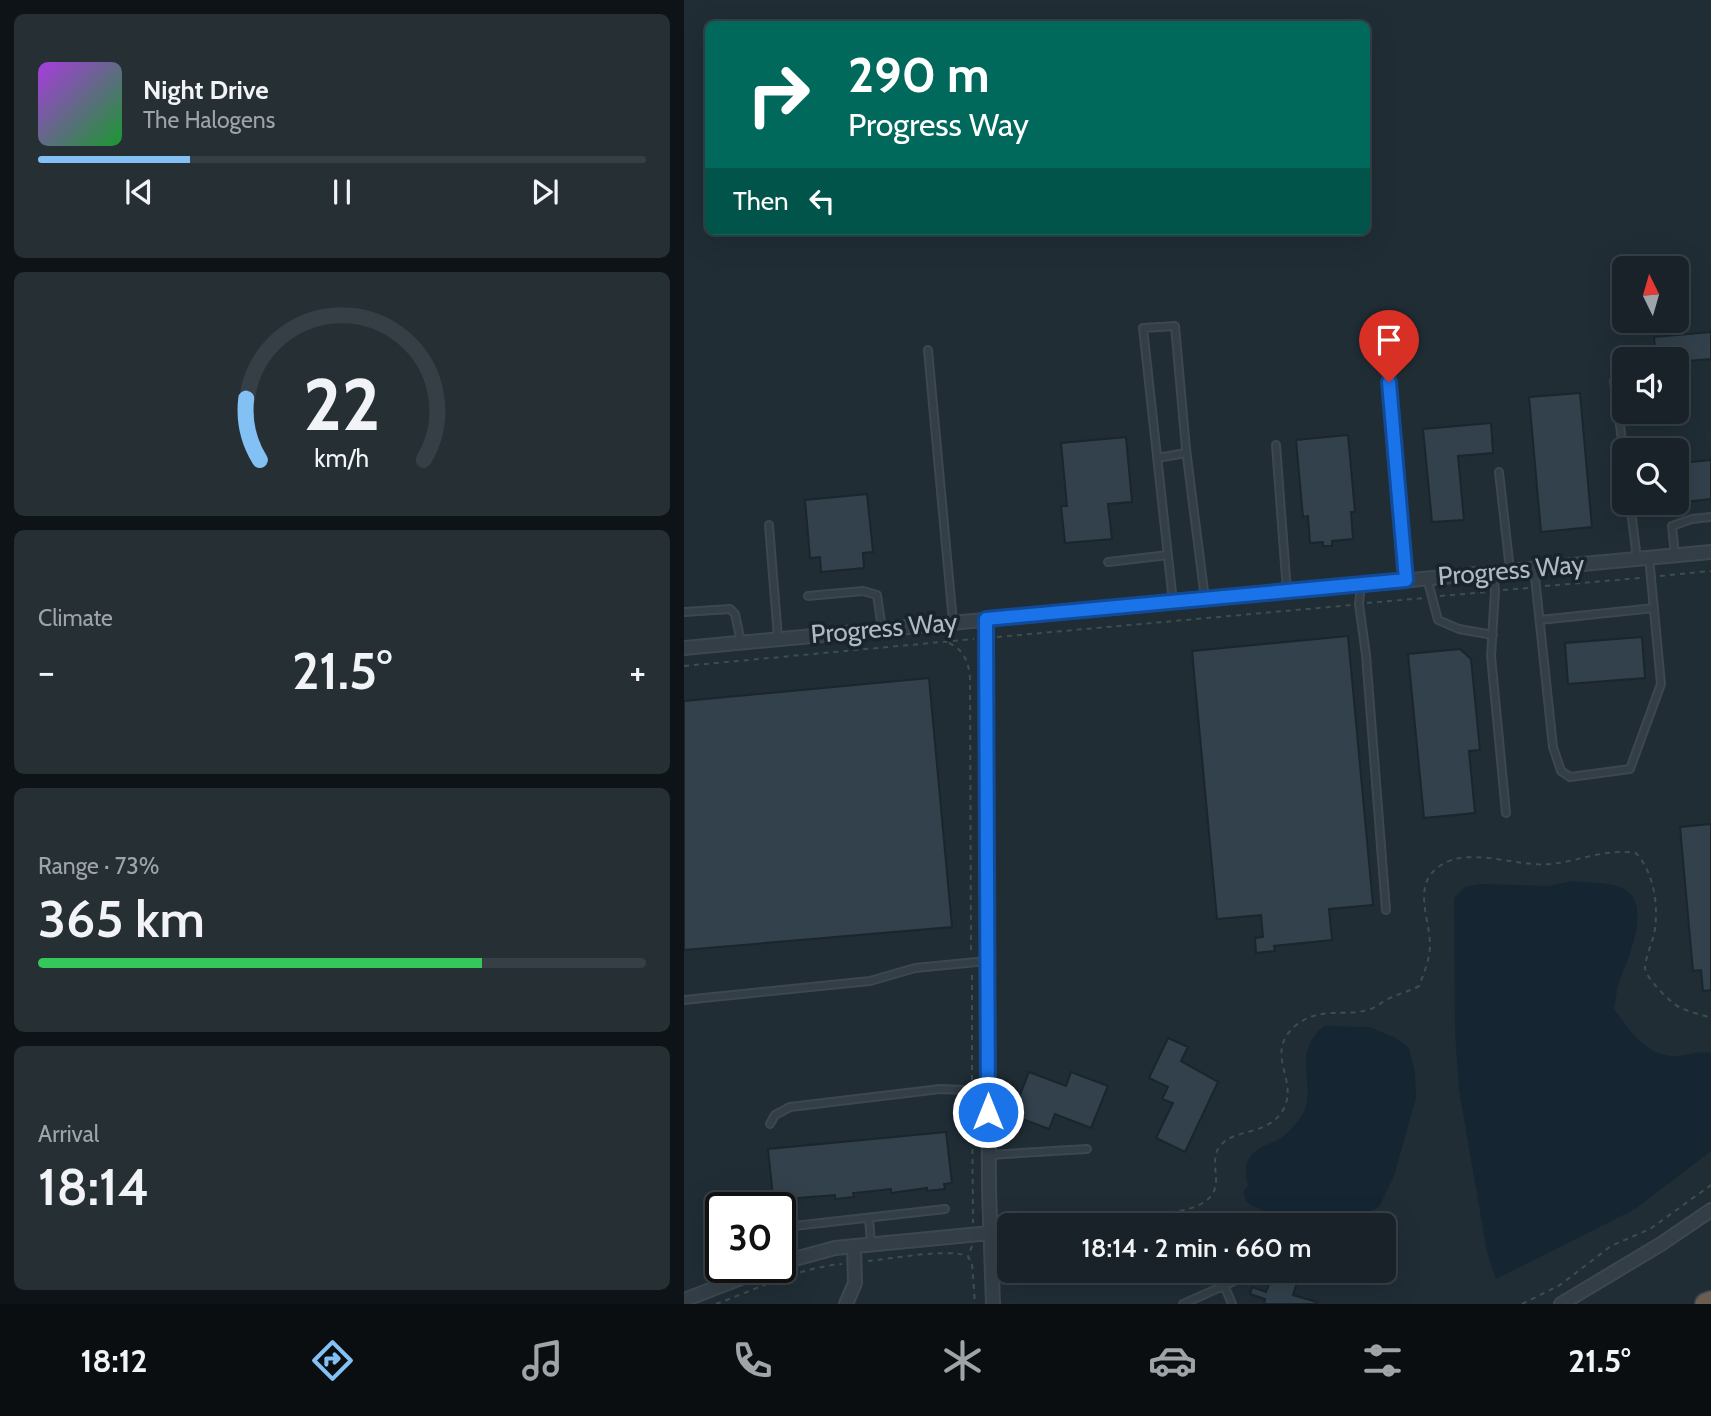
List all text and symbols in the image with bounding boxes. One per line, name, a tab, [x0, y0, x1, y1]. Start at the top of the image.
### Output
text: 290 m	[848, 45, 990, 104]
icon: right	[733, 49, 824, 140]
text: Night Drive	[143, 74, 269, 106]
text: Progress Way	[848, 105, 1029, 144]
text: The Halogens	[143, 106, 275, 134]
icon: previous	[120, 173, 158, 211]
icon: pause	[323, 173, 361, 211]
icon: next	[526, 173, 564, 211]
icon: left	[803, 182, 841, 220]
text: Then	[733, 185, 789, 217]
north arrow	[1612, 256, 1688, 332]
map controls	[1612, 256, 1689, 515]
pin	[1359, 310, 1419, 382]
icon: arrive	[1370, 321, 1408, 359]
button: sound	[1612, 347, 1689, 424]
text: 22	[303, 360, 381, 448]
button: search	[1612, 438, 1689, 515]
text: km/h	[315, 443, 369, 473]
street label: Progress Way	[1436, 548, 1586, 592]
text: Climate	[38, 604, 113, 632]
street label: Progress Way	[809, 606, 959, 650]
text: 21.5°	[292, 639, 392, 702]
text: −	[38, 648, 55, 695]
text: +	[629, 648, 646, 695]
text: Range · 73%	[38, 852, 159, 880]
text: 365 km	[38, 887, 205, 950]
position arrow	[951, 1075, 1025, 1149]
text: Arrival	[38, 1120, 99, 1148]
text: 18:14	[38, 1155, 149, 1218]
speed limit sign: 30	[705, 1192, 796, 1283]
text: 18:14 · 2 min · 660 m	[1082, 1232, 1311, 1264]
icon: directions	[308, 1336, 357, 1385]
icon: music	[518, 1336, 567, 1385]
icon: phone	[728, 1336, 777, 1385]
icon: climate	[938, 1336, 987, 1385]
icon: car	[1148, 1336, 1197, 1385]
icon: filters	[1358, 1336, 1407, 1385]
text: 18:12	[80, 1341, 147, 1380]
text: 21.5°	[1568, 1341, 1630, 1380]

